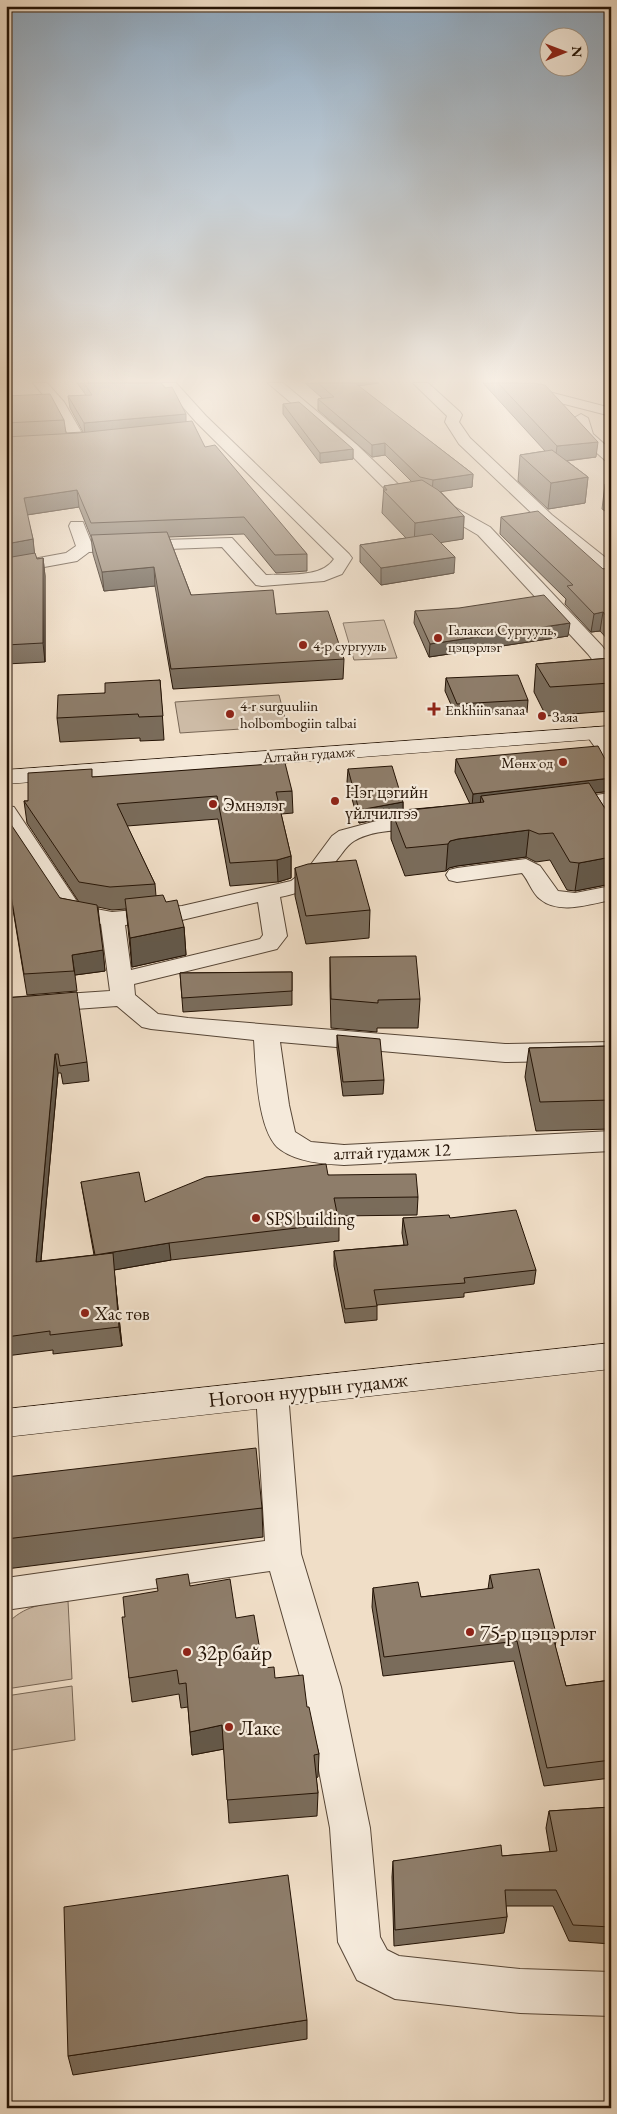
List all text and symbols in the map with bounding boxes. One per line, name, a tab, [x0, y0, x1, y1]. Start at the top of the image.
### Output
north arrow	[540, 28, 590, 78]
text: N	[568, 46, 586, 58]
place label: Галакси Сургууль, цэцэрлэг	[448, 620, 557, 656]
marker: Галакси Сургууль, цэцэрлэг	[432, 632, 444, 644]
place label: 4-р сургууль	[313, 636, 387, 655]
marker: 4-р сургууль	[297, 639, 309, 651]
place label: 4-r surguuliin holbombogiin talbai	[240, 696, 357, 732]
place label: Enkhiin sanaa	[445, 700, 525, 719]
marker: Enkhiin sanaa	[427, 702, 441, 716]
place label: Заяа	[552, 707, 578, 726]
marker: 4-r surguuliin holbombogiin talbai	[224, 708, 236, 720]
marker: Заяа	[536, 710, 548, 722]
street label: Алтайн гудамж	[261, 741, 356, 767]
place label: Мөнх од	[501, 753, 553, 772]
marker: Мөнх од	[557, 756, 569, 768]
place label: Нэг цэгийн үйлчилгээ	[344, 780, 428, 824]
place label: Эмнэлэг	[223, 793, 285, 816]
marker: Нэг цэгийн үйлчилгээ	[329, 795, 341, 807]
marker: Эмнэлэг	[207, 798, 219, 810]
street label: алтай гудамж 12	[333, 1137, 451, 1165]
place label: SPS building	[266, 1207, 355, 1230]
marker: SPS building	[250, 1212, 262, 1224]
place label: Хас төв	[94, 1302, 150, 1325]
marker: Хас төв	[79, 1307, 91, 1319]
street label: Ногоон нуурын гудамж	[207, 1365, 410, 1413]
place label: 75-р цэцэрлэг	[480, 1619, 597, 1646]
marker: 75-р цэцэрлэг	[464, 1626, 476, 1638]
place label: 32р байр	[197, 1639, 272, 1666]
marker: 32р байр	[181, 1646, 193, 1658]
place label: Лакс	[239, 1714, 280, 1741]
marker: Лакс	[223, 1721, 235, 1733]

